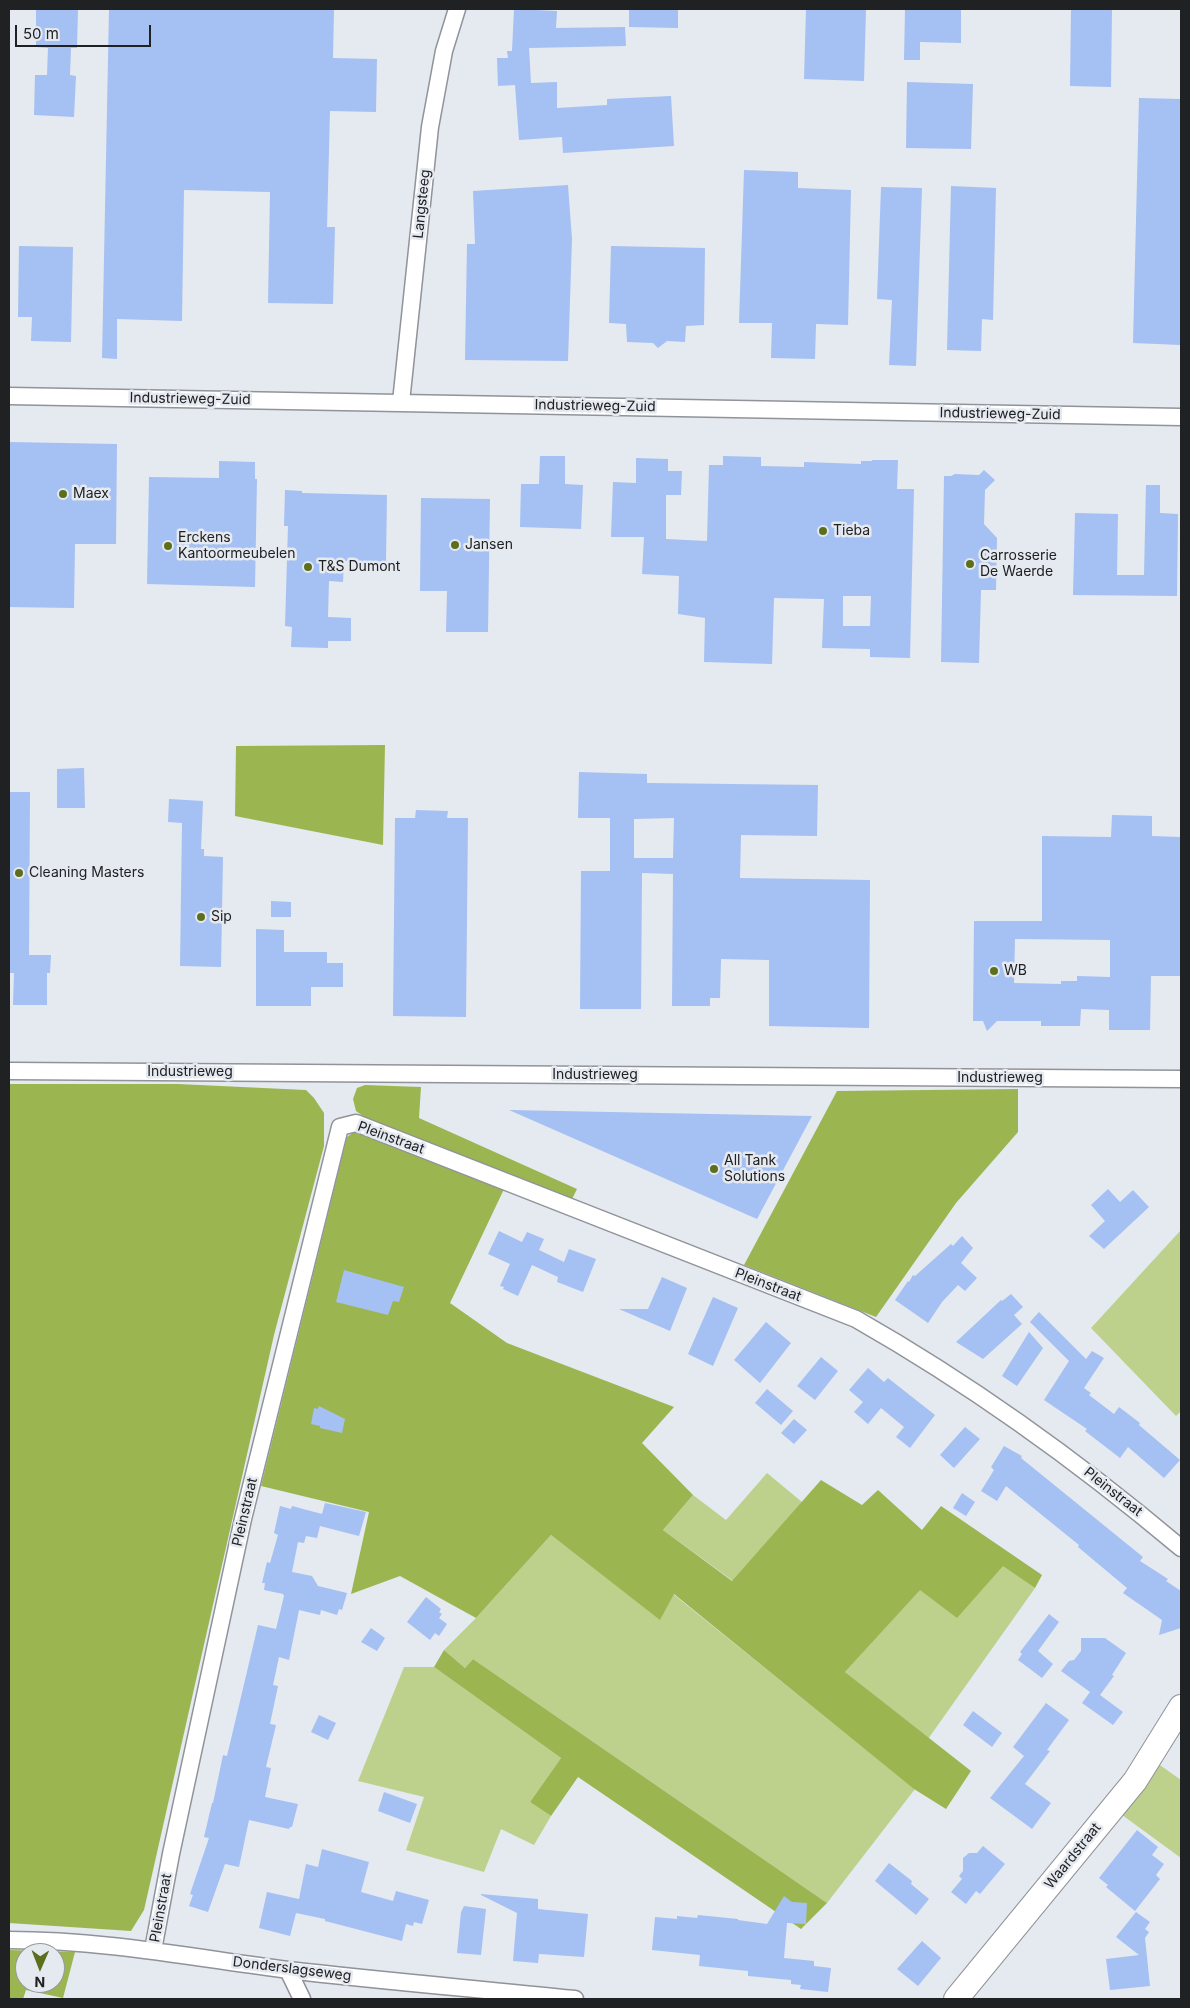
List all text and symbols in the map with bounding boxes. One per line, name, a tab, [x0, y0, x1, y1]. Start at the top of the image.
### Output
scale bar	[18, 15, 154, 47]
text: 50 m	[23, 24, 59, 43]
street label: Langsteeg	[410, 169, 434, 239]
street label: Industrieweg-Zuid	[129, 390, 251, 408]
street label: Industrieweg-Zuid	[534, 397, 656, 415]
street label: Industrieweg-Zuid	[939, 405, 1061, 423]
place label: Maex	[73, 486, 109, 502]
marker: Maex	[57, 488, 69, 500]
place label: Tieba	[833, 523, 870, 539]
marker: Tieba	[817, 525, 829, 537]
place label: Erckens Kantoormeubelen	[178, 530, 296, 562]
place label: Jansen	[465, 537, 513, 553]
marker: Jansen	[449, 539, 461, 551]
marker: Erckens Kantoormeubelen	[162, 540, 174, 552]
place label: Carrosserie De Waerde	[980, 548, 1057, 580]
marker: Carrosserie De Waerde	[964, 558, 976, 570]
place label: T&S Dumont	[318, 559, 400, 575]
marker: T&S Dumont	[302, 561, 314, 573]
place label: Cleaning Masters	[29, 865, 144, 881]
marker: Cleaning Masters	[13, 867, 25, 879]
place label: Sip	[211, 909, 232, 925]
marker: Sip	[195, 911, 207, 923]
place label: WB	[1004, 963, 1027, 979]
marker: WB	[988, 965, 1000, 977]
street label: Industrieweg	[147, 1064, 233, 1080]
street label: Industrieweg	[552, 1067, 638, 1083]
street label: Industrieweg	[957, 1070, 1043, 1086]
street label: Pleinstraat	[355, 1118, 427, 1158]
place label: All Tank Solutions	[724, 1153, 785, 1186]
marker: All Tank Solutions	[708, 1163, 720, 1175]
street label: Pleinstraat	[732, 1265, 804, 1305]
street label: Pleinstraat	[1080, 1464, 1146, 1520]
street label: Pleinstraat	[229, 1476, 261, 1548]
street label: Waardstraat	[1041, 1820, 1105, 1892]
street label: Pleinstraat	[147, 1872, 175, 1944]
north arrow	[15, 1943, 65, 1993]
street label: Donderslagseweg	[232, 1953, 352, 1985]
text: N	[34, 1974, 45, 1991]

